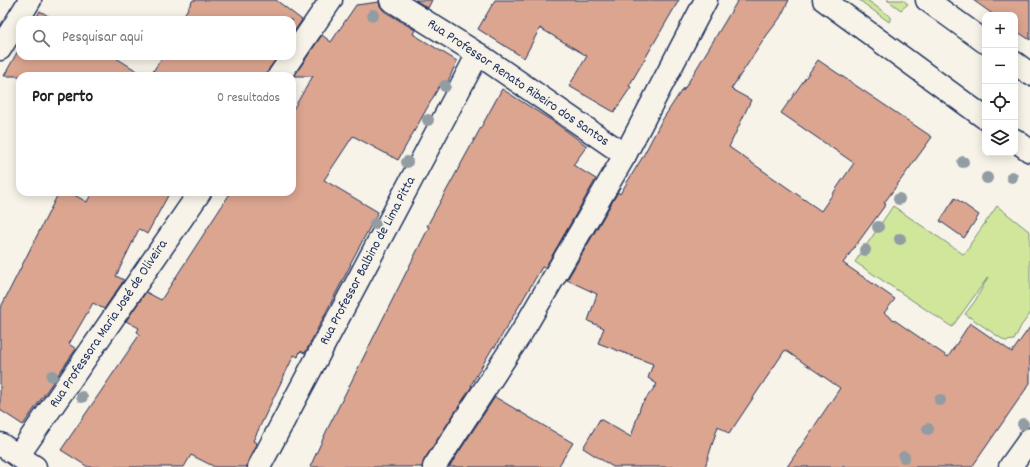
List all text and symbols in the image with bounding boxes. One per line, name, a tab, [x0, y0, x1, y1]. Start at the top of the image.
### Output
map controls	[982, 12, 1018, 156]
button: +	[982, 12, 1018, 48]
street label: Rua Professor Renato Ribeiro dos Santos	[423, 14, 613, 152]
search box	[16, 16, 296, 60]
icon: search	[30, 27, 52, 49]
text: Pesquisar aqui	[62, 27, 143, 49]
button: −	[982, 48, 1018, 84]
button: locate	[982, 84, 1018, 120]
text: Por perto	[32, 86, 93, 110]
text: 0 resultados	[217, 89, 280, 108]
button: layers	[982, 120, 1018, 156]
street label: Rua Professor Balbino de Lima Pitta	[315, 173, 421, 349]
street label: Rua Professora Maria José de Oliveira	[45, 235, 173, 412]

